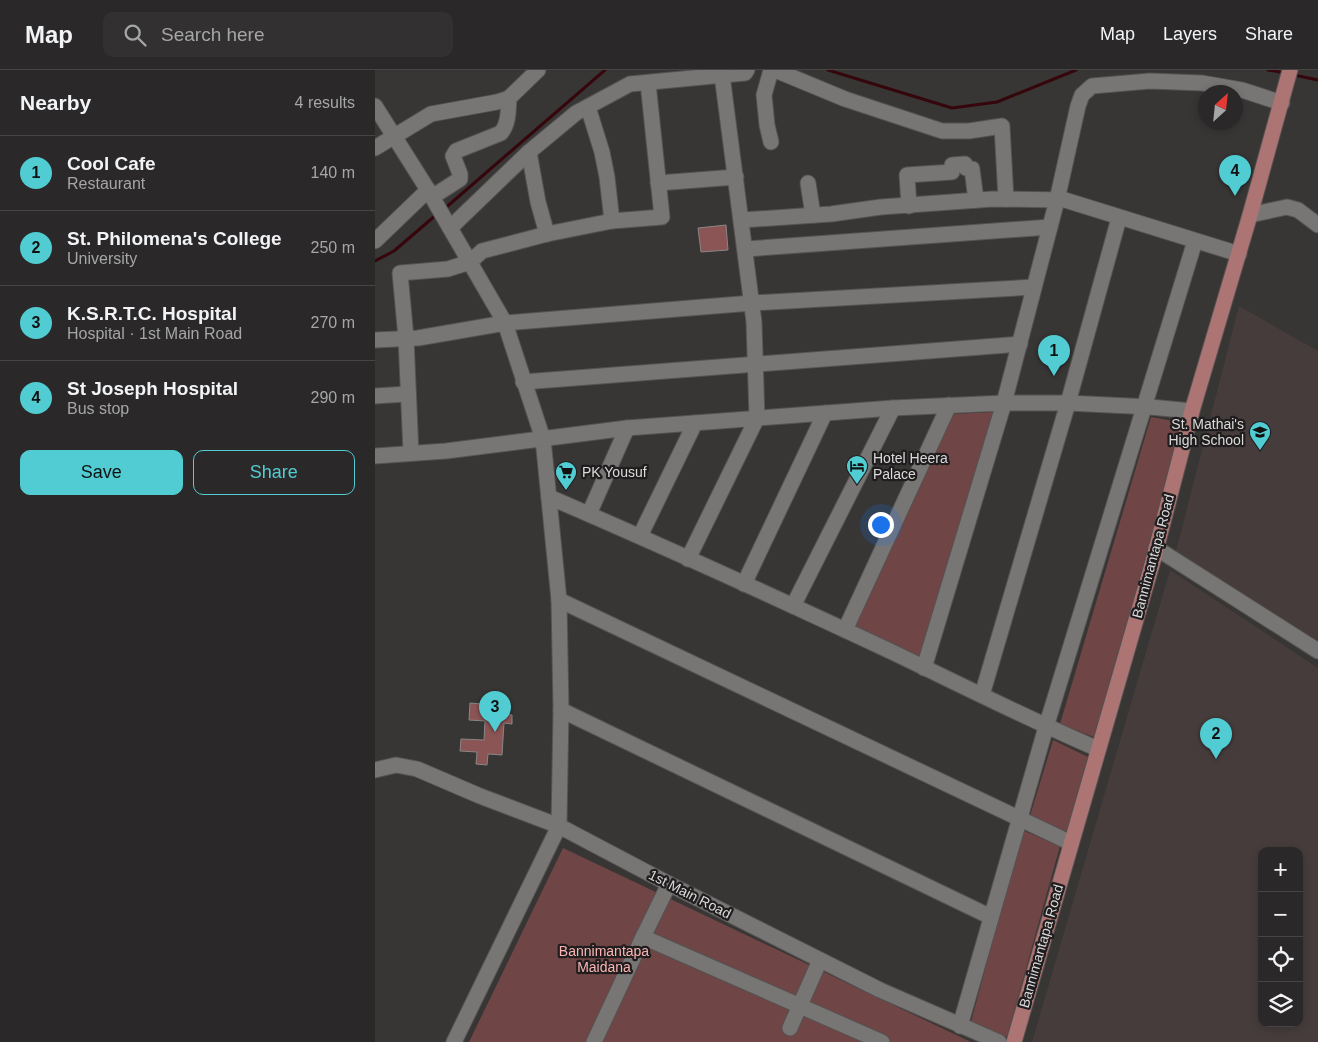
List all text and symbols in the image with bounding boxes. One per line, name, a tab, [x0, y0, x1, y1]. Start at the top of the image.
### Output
search box	[103, 12, 453, 57]
text: Map	[25, 21, 73, 48]
icon: search	[121, 21, 149, 49]
text: Search here	[161, 24, 265, 45]
text: Map	[1100, 24, 1135, 44]
text: Layers	[1163, 24, 1217, 44]
text: Share	[1245, 24, 1293, 44]
north arrow	[1198, 85, 1243, 130]
text: Nearby	[20, 91, 91, 114]
text: 4 results	[295, 94, 355, 111]
text: Cool Cafe	[67, 153, 156, 174]
pin: 4	[1219, 155, 1251, 196]
text: 1	[32, 164, 40, 181]
text: 140 m	[311, 164, 355, 181]
text: Restaurant	[67, 175, 145, 192]
text: St. Philomena's College	[67, 228, 282, 249]
text: 2	[32, 239, 40, 256]
text: 250 m	[311, 239, 355, 256]
text: University	[67, 250, 137, 267]
text: K.S.R.T.C. Hospital	[67, 303, 237, 324]
text: 3	[32, 314, 40, 331]
text: 270 m	[311, 314, 355, 331]
text: Hospital · 1st Main Road	[67, 325, 242, 342]
pin: 1	[1038, 335, 1070, 376]
text: St Joseph Hospital	[67, 378, 238, 399]
text: 4	[32, 389, 40, 406]
text: 290 m	[311, 389, 355, 406]
text: Bus stop	[67, 400, 129, 417]
place label: St. Mathai's High School	[1169, 416, 1244, 448]
school or university icon: St. Mathai's High School	[1248, 420, 1272, 451]
button: Save	[20, 450, 183, 495]
button: Share	[193, 450, 355, 495]
place label: Hotel Heera Palace	[873, 450, 948, 482]
hotel icon: Hotel Heera Palace	[845, 454, 869, 485]
supermarket icon: PK Yousuf	[554, 460, 578, 491]
place label: PK Yousuf	[582, 464, 647, 480]
street label: Bannimantapa Road	[1129, 492, 1177, 620]
your location	[868, 512, 894, 538]
pin: 3	[479, 691, 511, 732]
pin: 2	[1200, 718, 1232, 759]
map controls	[1258, 847, 1303, 1027]
button: +	[1258, 847, 1303, 892]
street label: 1st Main Road	[646, 866, 734, 922]
street label: Bannimantapa Road	[1016, 882, 1066, 1010]
button: −	[1258, 892, 1303, 937]
button: locate	[1258, 937, 1303, 982]
park label: Bannimantapa Maidana	[559, 943, 649, 975]
button: layers	[1258, 982, 1303, 1027]

